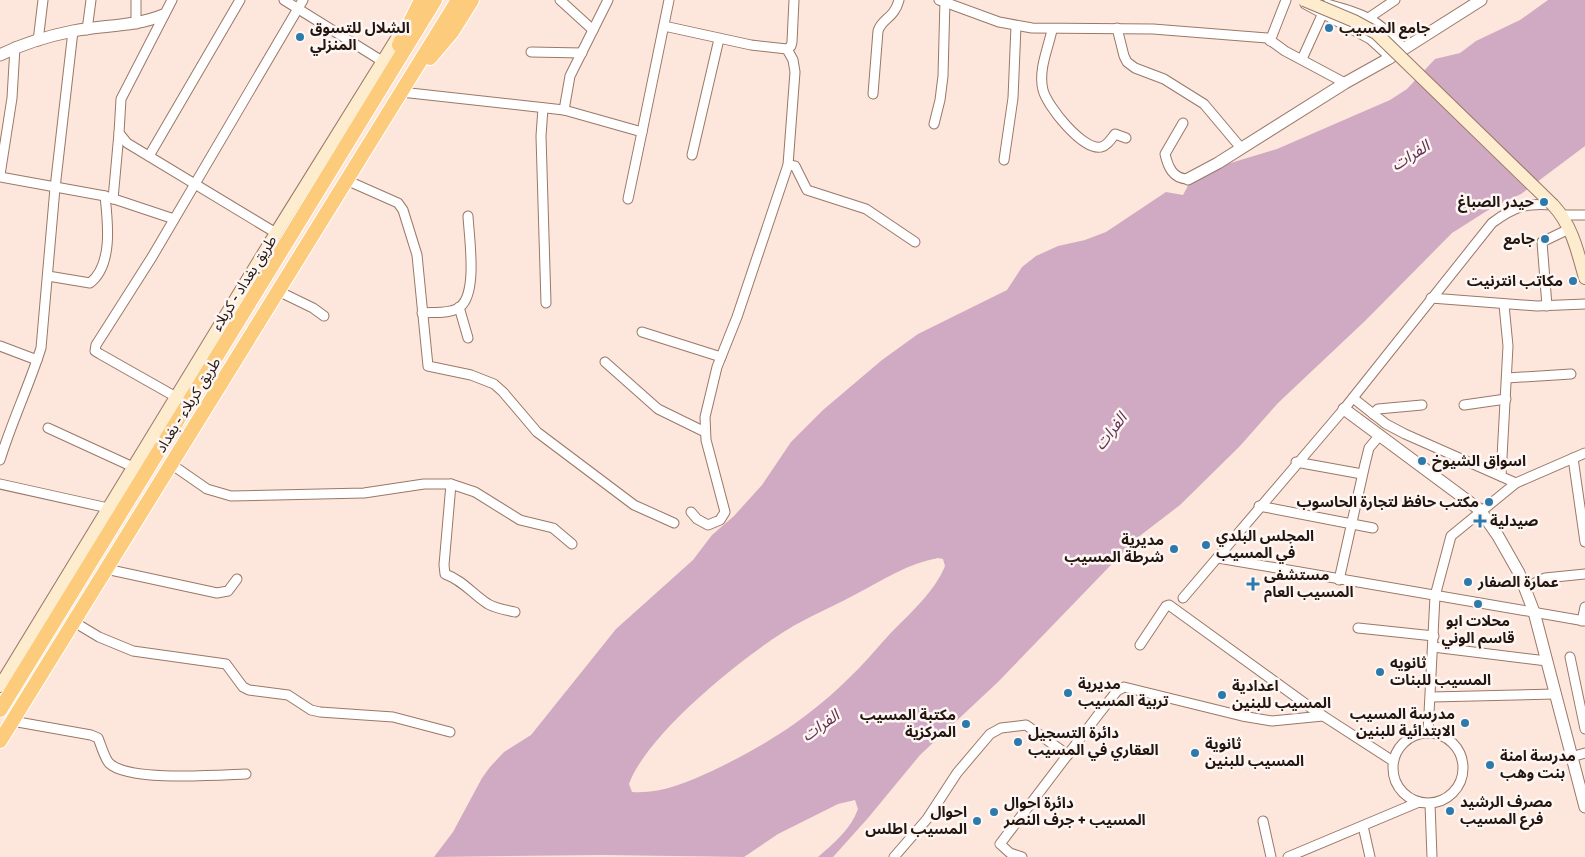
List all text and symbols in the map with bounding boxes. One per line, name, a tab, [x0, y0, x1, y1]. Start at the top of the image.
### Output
place label: الشلال للتسوق المنزلي	[310, 19, 410, 56]
place label: جامع المسيب	[1339, 19, 1431, 39]
marker: جامع المسيب	[1323, 22, 1335, 34]
marker: الشلال للتسوق المنزلي	[294, 31, 306, 43]
water label: الفرات	[1388, 135, 1435, 175]
place label: حيدر الصباغ	[1458, 193, 1535, 213]
marker: حيدر الصباغ	[1538, 196, 1550, 208]
place label: جامع	[1504, 230, 1536, 250]
street label: طريق بغداد - كربلاء	[208, 232, 281, 334]
marker: جامع	[1539, 233, 1551, 245]
place label: مكاتب انترنيت	[1467, 272, 1563, 290]
marker: مكاتب انترنيت	[1567, 275, 1579, 287]
street label: طريق كربلاء - بغداد	[152, 354, 225, 456]
water label: الفرات	[1090, 407, 1133, 454]
place label: اسواق الشيوخ	[1432, 452, 1526, 472]
marker: اسواق الشيوخ	[1416, 455, 1428, 467]
place label: مكتب حافظ لتجارة الحاسوب	[1296, 493, 1479, 511]
marker: مكتب حافظ لتجارة الحاسوب	[1483, 496, 1495, 508]
place label: صيدلية	[1490, 512, 1539, 530]
marker: صيدلية	[1474, 515, 1486, 527]
place label: المجلس البلدي في المسيب	[1216, 527, 1314, 564]
place label: مديرية شرطة المسيب	[1064, 531, 1164, 566]
marker: المجلس البلدي في المسيب	[1200, 539, 1212, 551]
marker: مديرية شرطة المسيب	[1168, 543, 1180, 555]
place label: مستشفى المسيب العام	[1264, 566, 1354, 603]
place label: عمارة الصفار	[1477, 573, 1559, 591]
marker: عمارة الصفار	[1462, 576, 1474, 588]
marker: مستشفى المسيب العام	[1246, 577, 1260, 591]
marker: محلات ابو قاسم الوني	[1472, 598, 1484, 610]
place label: محلات ابو قاسم الوني	[1442, 612, 1514, 649]
place label: ثانويه المسيب للبنات	[1390, 654, 1491, 689]
marker: ثانويه المسيب للبنات	[1374, 666, 1386, 678]
place label: مديرية تربية المسيب	[1078, 675, 1169, 710]
place label: اعدادية المسيب للبنين	[1232, 677, 1331, 712]
marker: مديرية تربية المسيب	[1062, 687, 1074, 699]
marker: اعدادية المسيب للبنين	[1216, 689, 1228, 701]
water label: الفرات	[798, 704, 845, 746]
place label: مدرسة المسيب الابتدائية للبنين	[1350, 705, 1455, 740]
place label: مكتبة المسيب المركزية	[860, 706, 956, 741]
marker: مدرسة المسيب الابتدائية للبنين	[1459, 717, 1471, 729]
marker: مكتبة المسيب المركزية	[960, 718, 972, 730]
place label: دائرة التسجيل العقاري في المسيب	[1028, 724, 1159, 761]
place label: ثانوية المسيب للبنين	[1205, 735, 1304, 770]
marker: دائرة التسجيل العقاري في المسيب	[1012, 736, 1024, 748]
marker: ثانوية المسيب للبنين	[1189, 747, 1201, 759]
place label: مدرسة امنة بنت وهب	[1500, 747, 1576, 782]
marker: مدرسة امنة بنت وهب	[1484, 759, 1496, 771]
place label: مصرف الرشيد فرع المسيب	[1460, 793, 1553, 830]
place label: دائرة احوال المسيب + جرف النصر	[1003, 794, 1146, 829]
place label: احوال المسيب اطلس	[865, 803, 967, 838]
marker: مصرف الرشيد فرع المسيب	[1444, 805, 1456, 817]
marker: دائرة احوال المسيب + جرف النصر	[988, 806, 1000, 818]
marker: احوال المسيب اطلس	[971, 815, 983, 827]

